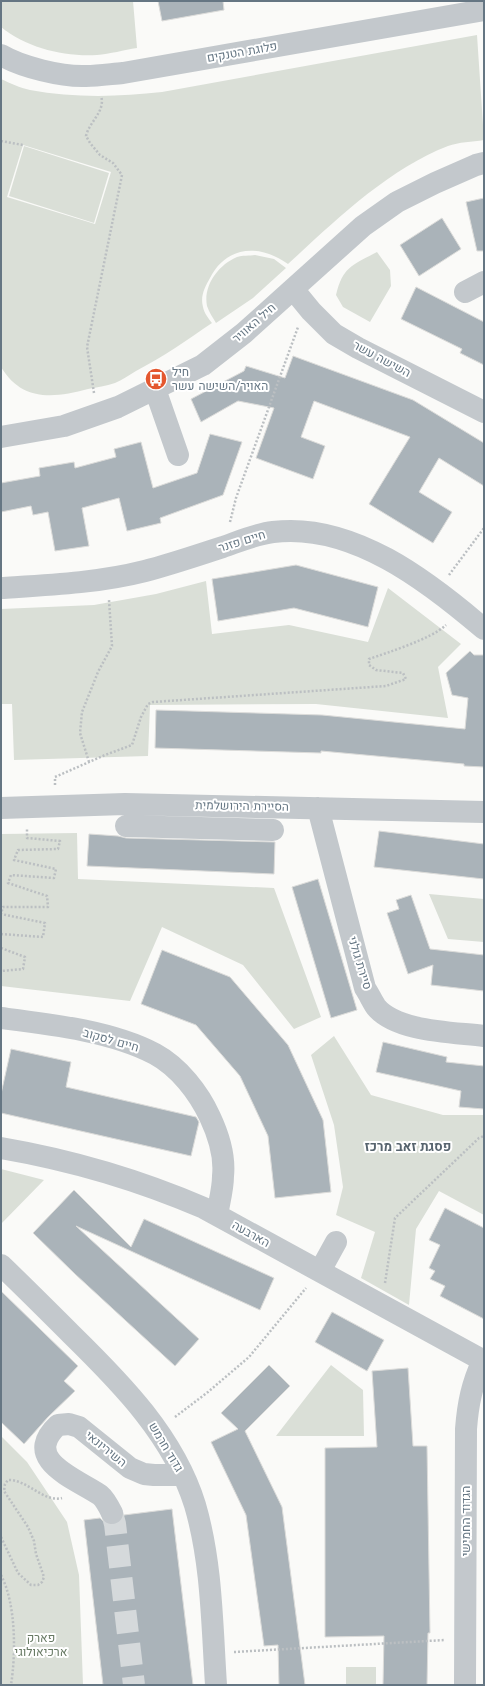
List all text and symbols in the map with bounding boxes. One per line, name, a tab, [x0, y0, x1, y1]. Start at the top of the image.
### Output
street label: פלוגת הטנקים	[206, 39, 278, 65]
street label: חיל האוויר	[230, 300, 278, 346]
street label: השישה עשר	[351, 338, 413, 380]
place label: חיל האויר/השישה עשר	[172, 365, 268, 393]
bus stop icon: חיל האויר/השישה עשר	[143, 366, 169, 392]
street label: חיים פזנר	[217, 527, 267, 555]
street label: הסיירת הירושלמית	[195, 798, 289, 814]
street label: סיירת גולני	[345, 935, 375, 991]
street label: חיים לסקוב	[81, 1025, 141, 1055]
district label: פסגת זאב מרכז	[365, 1139, 451, 1154]
street label: הארבעה	[230, 1218, 272, 1250]
street label: גדוד חרמש	[146, 1420, 186, 1475]
street label: השיריונאי	[83, 1428, 129, 1470]
street label: הגדוד החמישי	[459, 1486, 473, 1556]
park label: פארק ארכיאולוגי	[15, 1631, 68, 1659]

